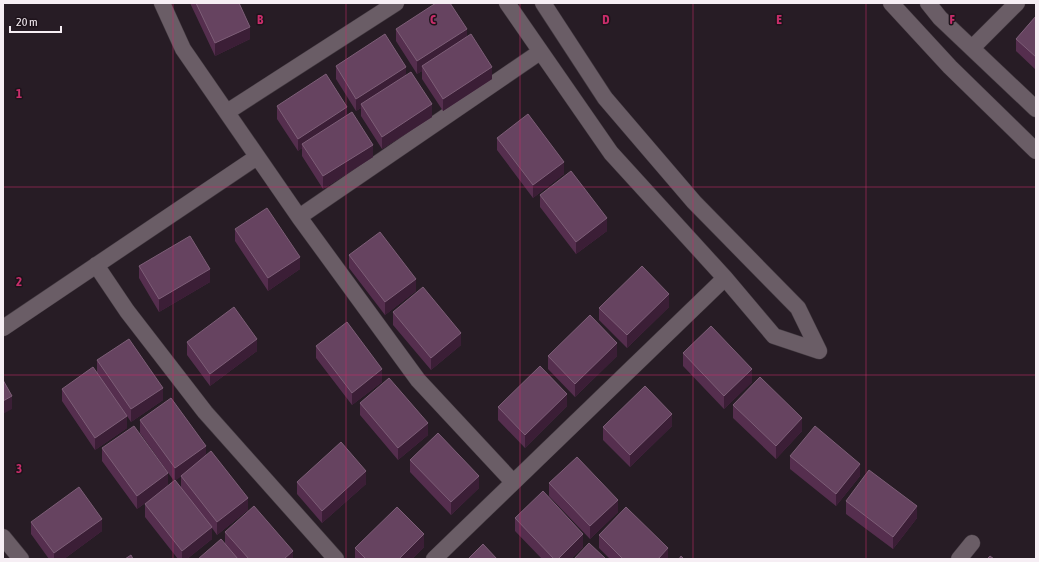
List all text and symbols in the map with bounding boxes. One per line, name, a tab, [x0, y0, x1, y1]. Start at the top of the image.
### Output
scale bar	[10, 8, 61, 34]
text: B	[257, 12, 264, 27]
text: C	[430, 12, 436, 27]
text: D	[602, 12, 610, 27]
text: E	[776, 12, 782, 27]
text: F	[949, 12, 955, 27]
text: 20 m	[16, 15, 38, 29]
text: 1	[16, 86, 22, 101]
text: 2	[16, 274, 22, 289]
text: 3	[16, 461, 22, 476]

